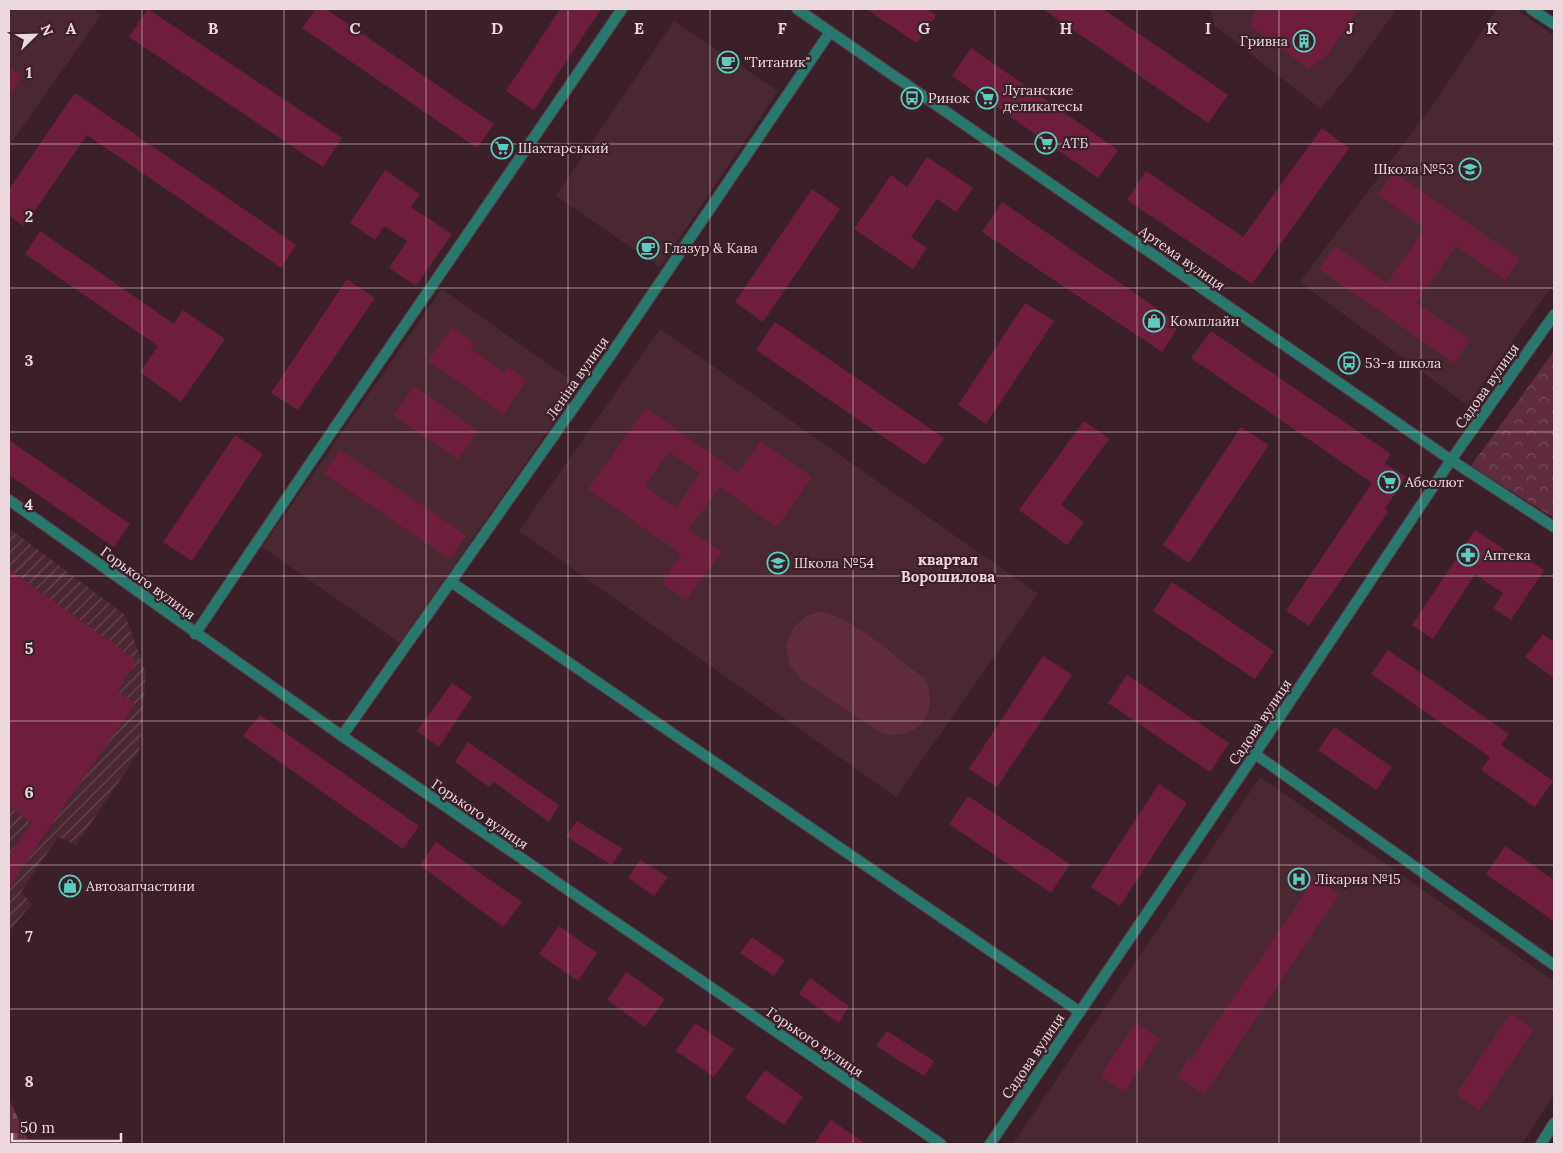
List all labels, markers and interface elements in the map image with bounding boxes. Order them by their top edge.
north arrow [10,10,60,60]
text: A [66,18,77,38]
text: B [208,18,219,38]
text: C [349,18,361,38]
text: D [491,18,503,38]
text: E [634,18,644,38]
text: F [777,18,787,38]
text: G [918,18,930,38]
text: H [1060,18,1073,38]
text: I [1205,18,1211,38]
text: J [1346,18,1354,38]
text: K [1486,18,1498,38]
text: N [37,21,57,39]
building icon: Гривна [1292,29,1316,53]
place label: Гривна [1240,32,1288,50]
cafe icon: "Титаник" [716,50,740,74]
place label: "Титаник" [744,53,810,71]
text: 1 [26,62,32,82]
place label: Луганские деликатесы [1003,81,1083,115]
bus stop icon: Ринок [900,86,924,110]
supermarket icon: Луганские деликатесы [975,86,999,110]
place label: Ринок [928,89,970,107]
supermarket icon: АТБ [1034,131,1058,155]
place label: АТБ [1061,134,1088,152]
supermarket icon: Шахтарський [490,136,514,160]
place label: Шахтарський [518,139,609,157]
school or university icon: Школа №53 [1458,157,1482,181]
place label: Школа №53 [1374,160,1454,178]
text: 2 [25,206,33,226]
street label: Артема вулиця [1135,221,1228,294]
cafe icon: Глазур & Кава [636,236,660,260]
place label: Глазур & Кава [664,239,758,257]
shop icon: Комплайн [1142,309,1166,333]
place label: Комплайн [1170,312,1240,330]
street label: Леніна вулиця [542,333,612,423]
street label: Садова вулиця [1451,340,1523,432]
text: 3 [25,350,34,370]
bus stop icon: 53-я школа [1337,351,1361,375]
place label: 53-я школа [1365,354,1441,372]
supermarket icon: Абсолют [1377,470,1401,494]
place label: Абсолют [1404,473,1464,491]
text: 4 [25,494,34,514]
street label: Горького вулиця [97,543,199,623]
pharmacy icon: Аптека [1456,543,1480,567]
place label: Аптека [1483,546,1531,564]
district label: квартал Ворошилова [901,550,995,586]
school or university icon: Школа №54 [766,551,790,575]
place label: Школа №54 [794,554,875,572]
text: 5 [25,638,34,658]
street label: Садова вулиця [1225,676,1295,768]
street label: Горького вулиця [428,775,532,853]
text: 6 [24,782,34,802]
hospital icon: Лікарня №15 [1287,867,1311,891]
place label: Лікарня №15 [1315,870,1401,888]
shop icon: Автозапчастини [58,874,82,898]
place label: Автозапчастини [85,877,195,895]
text: 7 [25,926,33,946]
street label: Горького вулиця [763,1003,867,1081]
street label: Садова вулиця [998,1010,1068,1102]
text: 8 [24,1071,34,1091]
scale bar [12,1110,121,1142]
text: 50 m [20,1118,55,1137]

